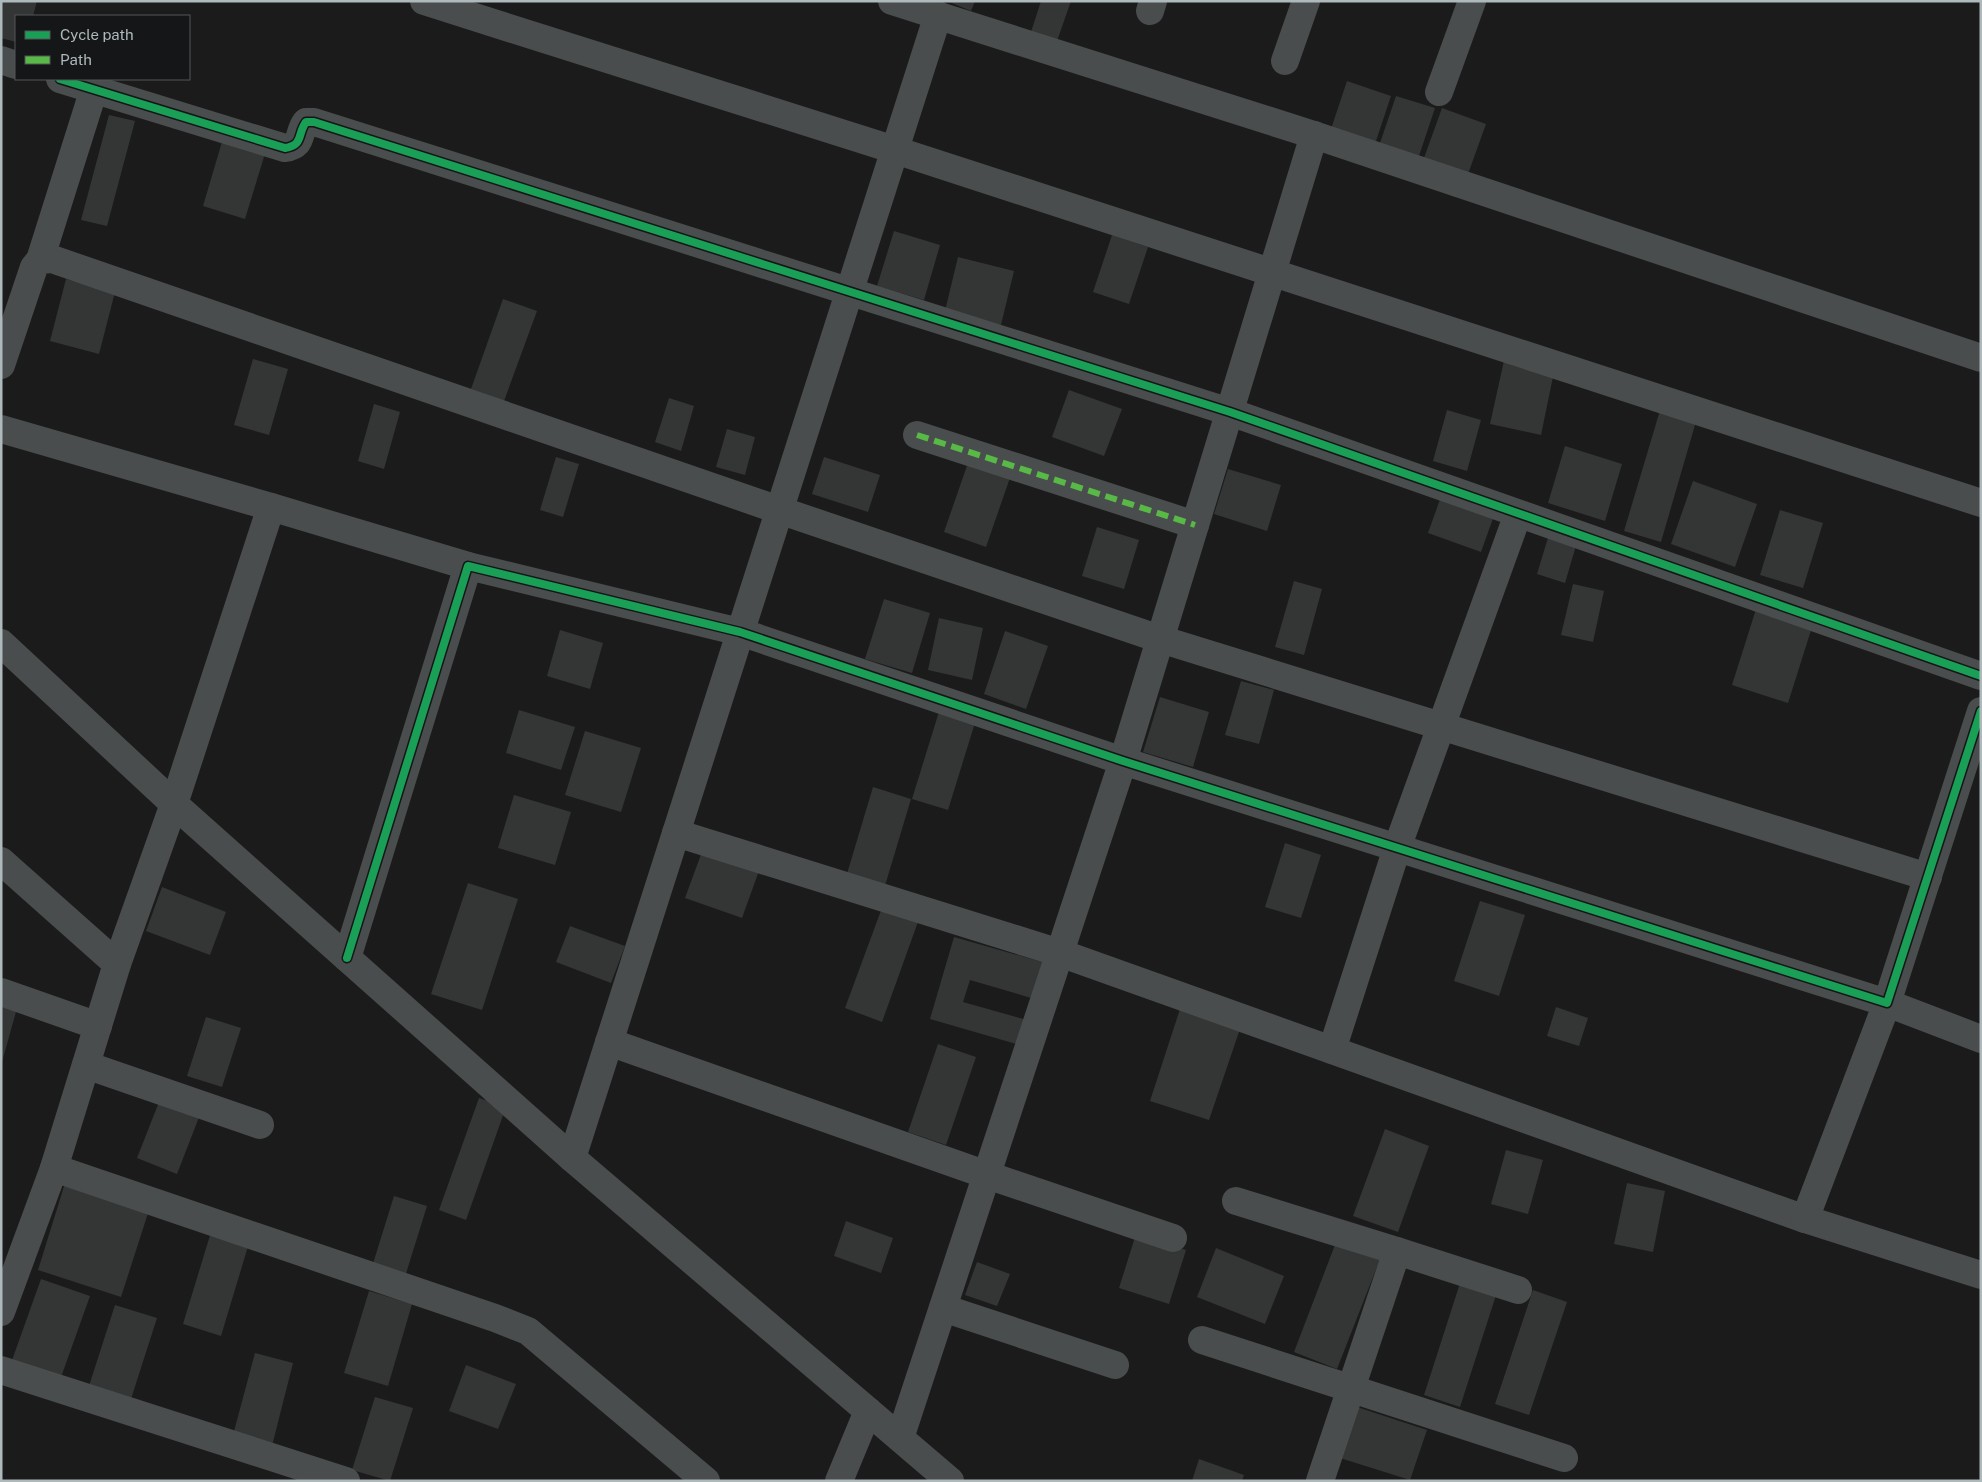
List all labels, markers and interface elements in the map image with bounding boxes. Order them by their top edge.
legend [15,15,190,80]
text: Cycle path [60,26,134,43]
text: Path [60,51,92,68]

